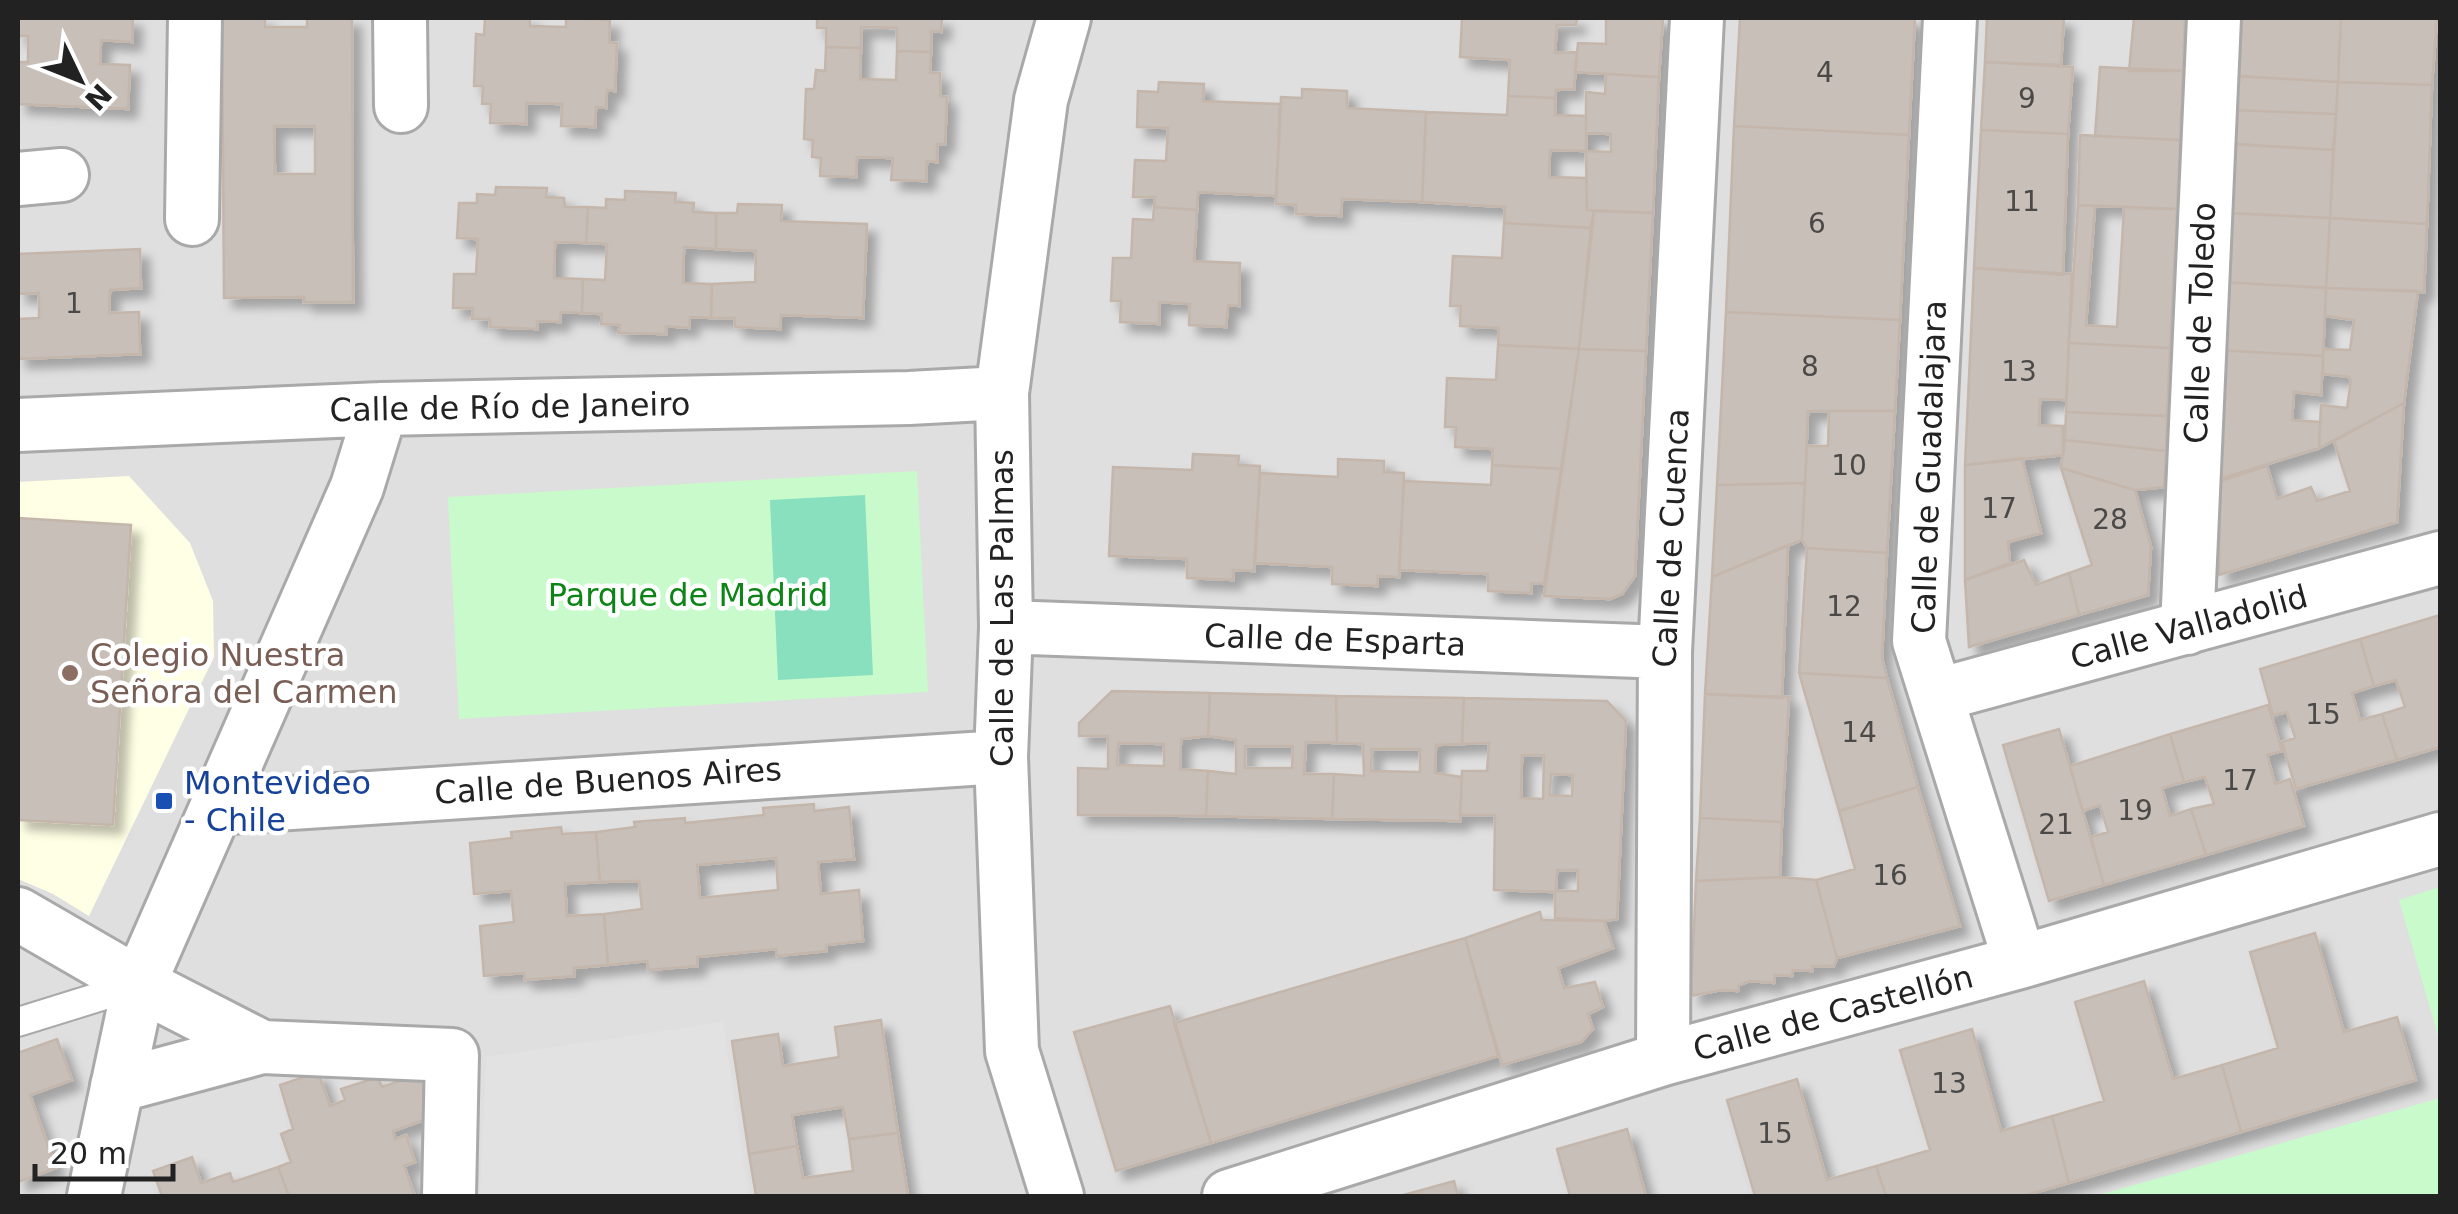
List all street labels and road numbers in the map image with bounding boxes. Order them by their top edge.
street label: Calle de Toledo [2177,201,2223,445]
street label: Calle de Guadalajara [1904,299,1954,635]
street label: Calle de Río de Janeiro [329,385,691,429]
street label: Calle de Cuenca [1645,407,1697,669]
street label: Calle de Las Palmas [983,449,1021,767]
street label: Calle Valladolid [2066,577,2312,677]
street label: Calle de Esparta [1203,616,1467,664]
street label: Calle de Buenos Aires [433,750,783,812]
street label: Calle de Castellón [1689,957,1977,1069]

